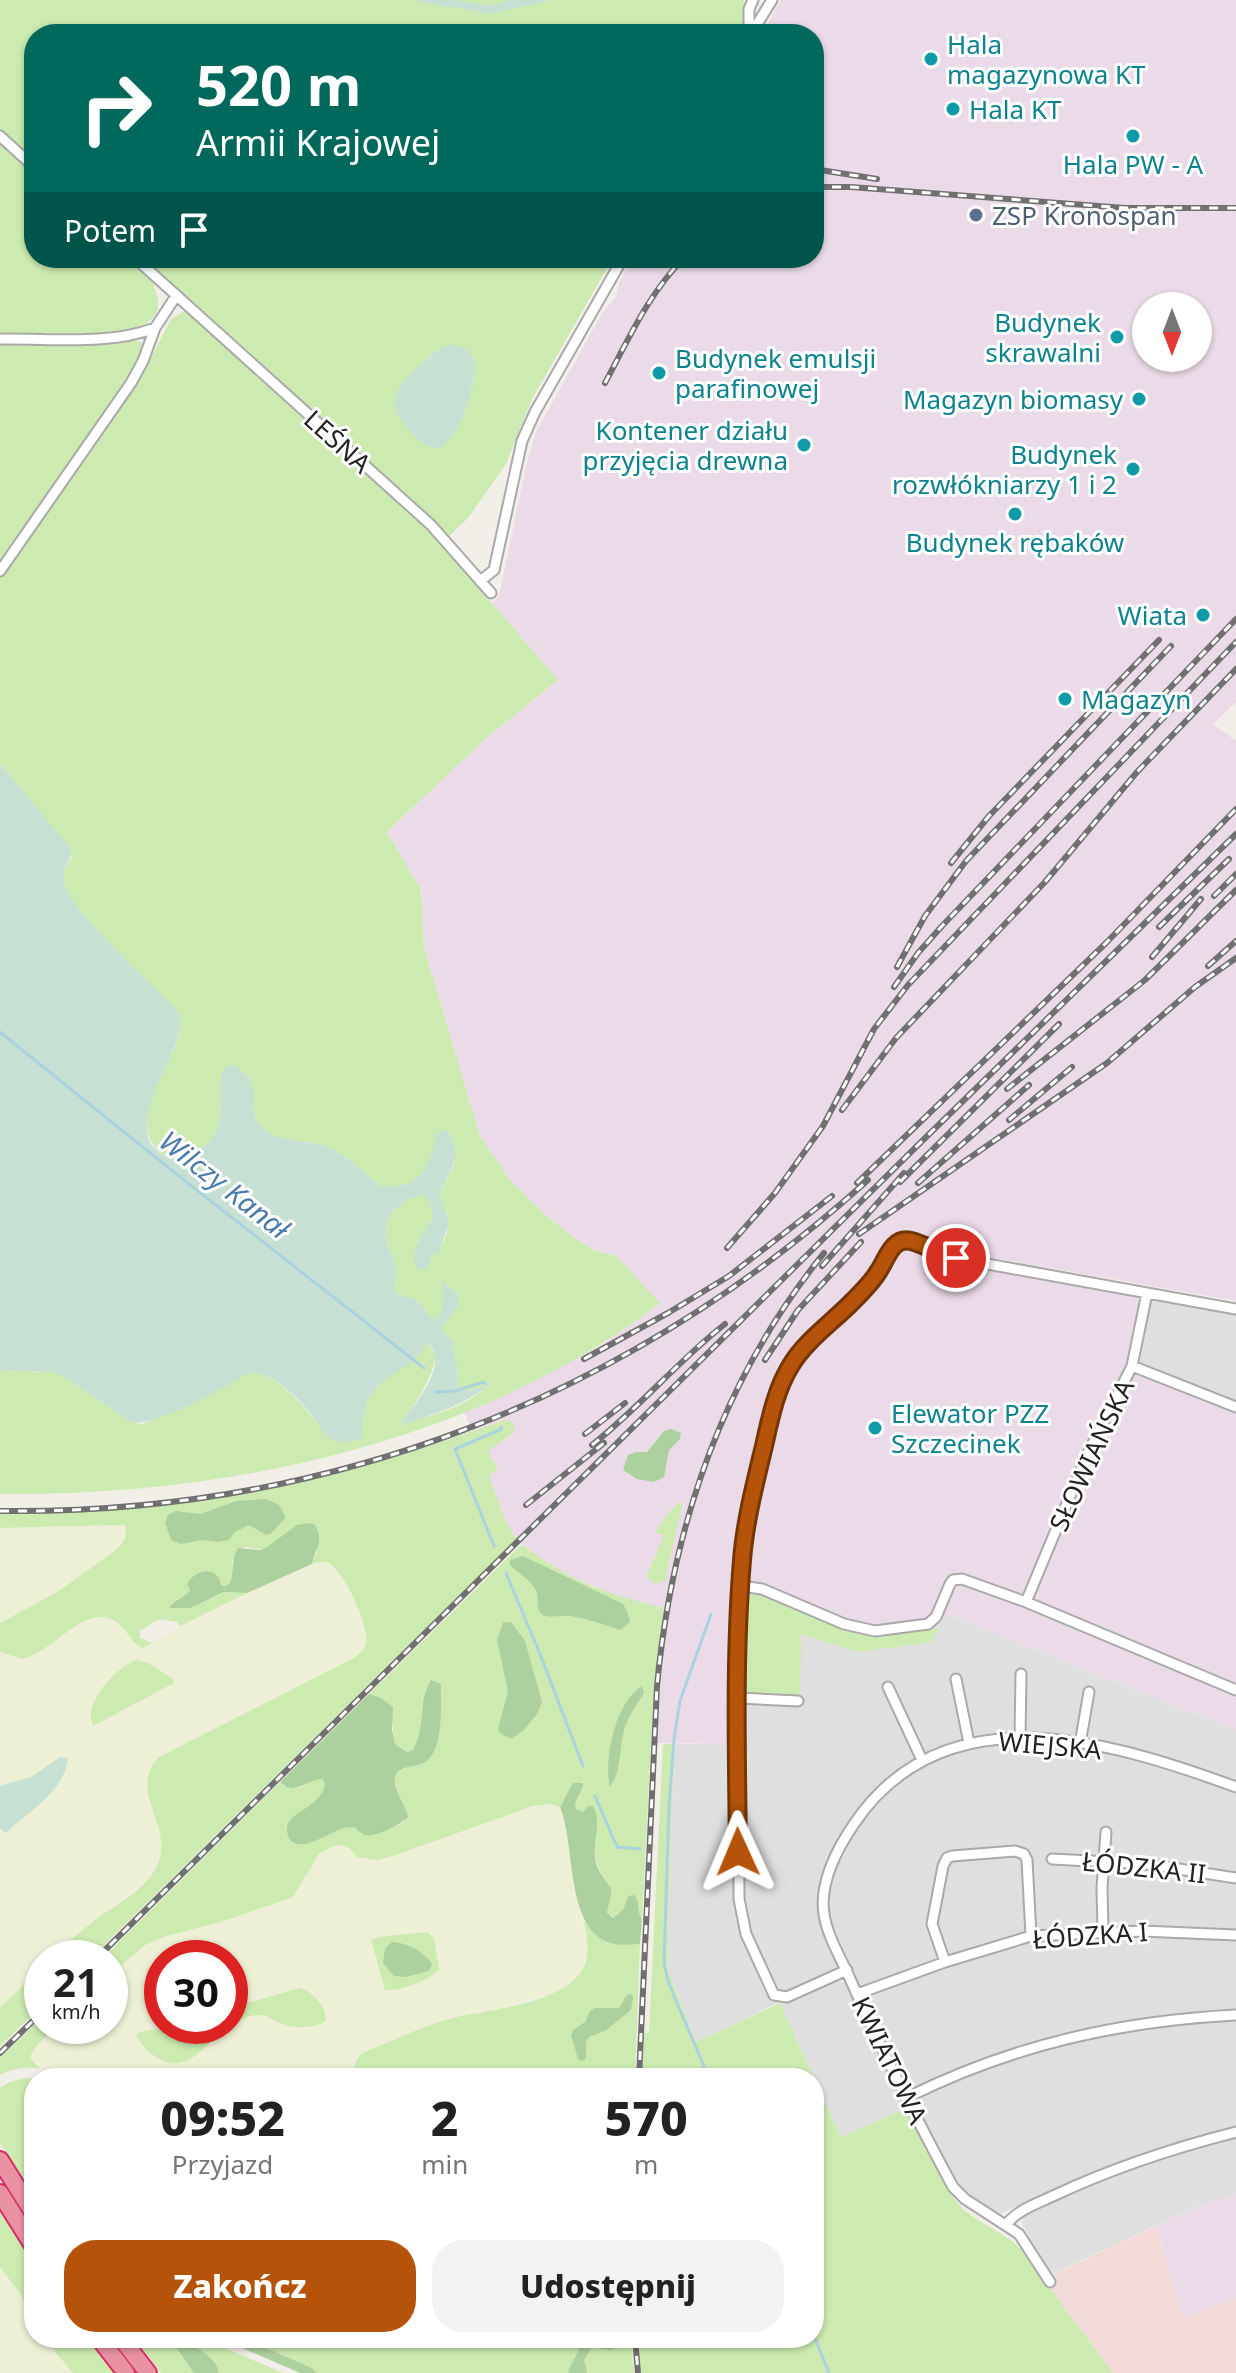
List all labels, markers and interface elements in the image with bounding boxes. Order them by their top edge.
place label: Hala magazynowa KT [947,26,1146,92]
text: 520 m [196,46,361,122]
marker: Hala magazynowa KT [922,50,940,68]
icon: right [64,56,168,160]
place label: Hala KT [969,91,1062,127]
marker: Hala KT [944,100,962,118]
text: Armii Krajowej [196,118,440,167]
marker: Hala PW - A [1124,127,1142,145]
place label: Hala PW - A [1063,146,1204,182]
place label: ZSP Kronospan [992,197,1177,233]
marker: ZSP Kronospan [967,206,985,224]
icon: arrive [172,208,216,252]
text: Potem [64,210,156,251]
north arrow [1132,292,1212,372]
map controls [1132,292,1212,372]
place label: Budynek skrawalni [985,304,1101,370]
marker: Budynek skrawalni [1108,328,1126,346]
place label: Budynek emulsji parafinowej [675,340,876,406]
marker: Budynek emulsji parafinowej [650,364,668,382]
place label: Magazyn biomasy [903,381,1124,417]
marker: Magazyn biomasy [1130,390,1148,408]
street label: LEŚNA [297,401,380,481]
place label: Kontener działu przyjęcia drewna [582,412,788,478]
marker: Kontener działu przyjęcia drewna [795,436,813,454]
place label: Budynek rozwłókniarzy 1 i 2 [892,436,1117,502]
marker: Budynek rozwłókniarzy 1 i 2 [1124,460,1142,478]
marker: Budynek rębaków [1006,505,1024,523]
place label: Budynek rębaków [906,524,1125,560]
place label: Wiata [1118,597,1187,633]
marker: Wiata [1194,606,1212,624]
place label: Magazyn [1081,681,1191,717]
marker: Magazyn [1056,690,1074,708]
water label: Wilczy Kanał [152,1121,299,1248]
pin [922,1224,990,1292]
icon: arrive [934,1236,978,1280]
street label: SŁOWIAŃSKA [1040,1373,1142,1537]
place label: Elewator PZZ Szczecinek [891,1395,1049,1461]
marker: Elewator PZZ Szczecinek [866,1419,884,1437]
street label: WIEJSKA [997,1723,1103,1767]
position arrow [696,1810,780,1894]
street label: ŁÓDZKA II [1080,1843,1208,1891]
street label: ŁÓDZKA I [1031,1913,1149,1957]
speed limit sign: 30 [144,1940,248,2044]
text: 21 [53,1954,99,2009]
street label: KWIATOWA [844,1990,937,2130]
text: km/h [51,1998,101,2025]
text: 09:52 [160,2085,285,2150]
text: 2 [431,2085,459,2150]
text: 570 [605,2085,688,2150]
text: Przyjazd [172,2146,273,2182]
text: min [421,2146,468,2182]
text: m [634,2146,658,2182]
button: Zakończ [64,2240,416,2332]
button: Udostępnij [432,2240,784,2332]

